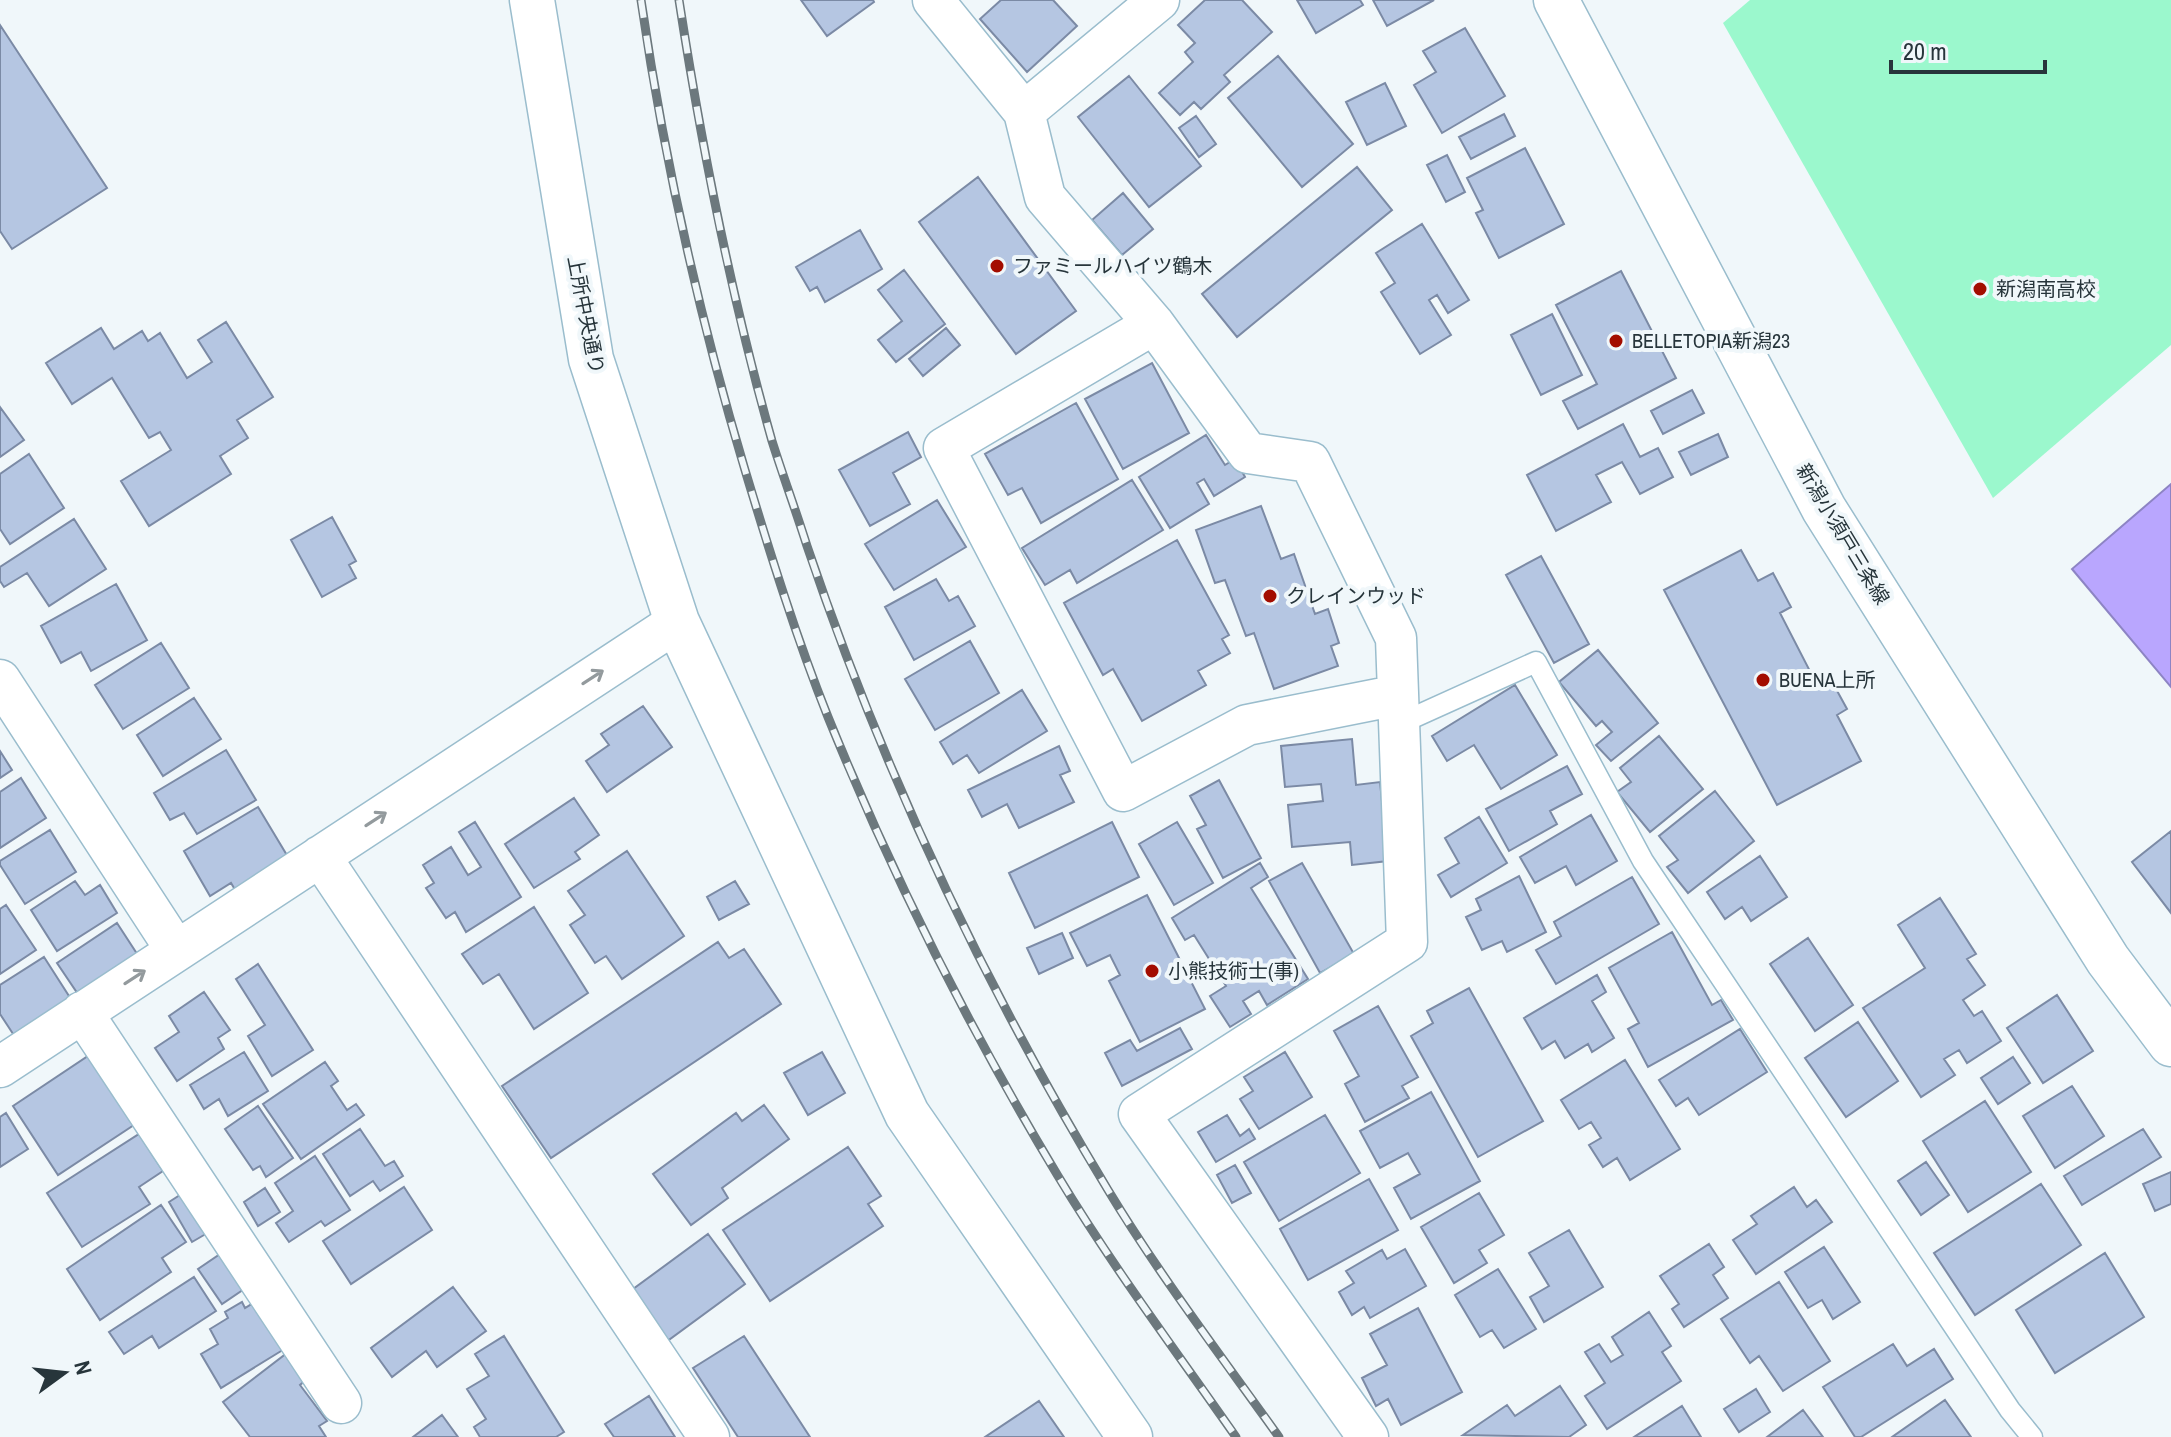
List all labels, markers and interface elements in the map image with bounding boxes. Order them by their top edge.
scale bar [1891,24,2045,74]
text: 20 m [1903,35,1947,67]
place label: ファミールハイツ鶴木 [1013,252,1213,279]
street label: 上所中央通り [562,253,611,376]
marker: ファミールハイツ鶴木 [988,257,1006,275]
place label: 新潟南高校 [1996,275,2096,302]
marker: 新潟南高校 [1971,280,1989,298]
place label: BELLETOPIA新潟23 [1632,327,1790,354]
marker: BELLETOPIA新潟23 [1607,332,1625,350]
street label: 新潟小須戸三条線 [1791,458,1896,609]
place label: クレインウッド [1286,582,1426,609]
marker: クレインウッド [1261,587,1279,605]
place label: BUENA上所 [1779,666,1876,693]
one-way arrow [582,668,604,685]
marker: BUENA上所 [1754,671,1772,689]
one-way arrow [364,811,387,827]
place label: 小熊技術士(事) [1168,957,1299,984]
marker: 小熊技術士(事) [1143,962,1161,980]
one-way arrow [123,969,146,985]
north arrow [24,1333,104,1413]
text: N [67,1358,99,1378]

